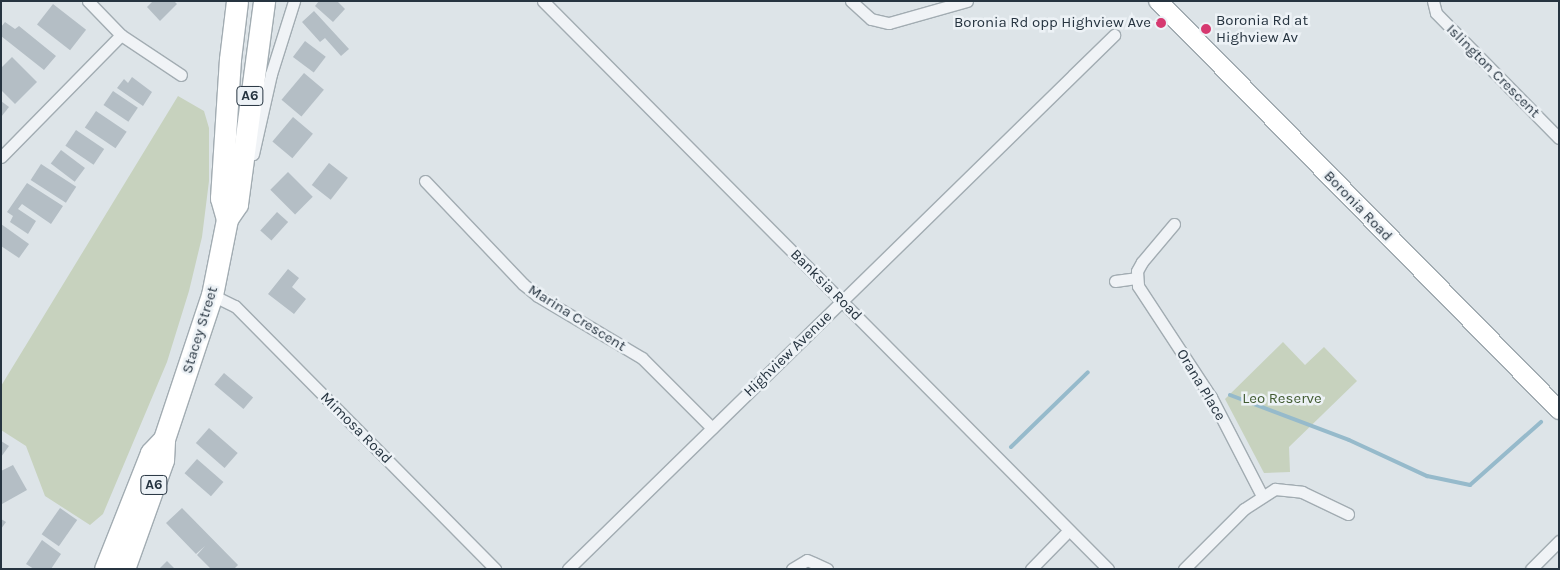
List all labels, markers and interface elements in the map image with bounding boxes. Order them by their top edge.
place label: Boronia Rd at Highview Av [1216,11,1308,46]
place label: Boronia Rd opp Highview Ave [954,14,1151,32]
marker: Boronia Rd opp Highview Ave [1155,17,1167,29]
street label: Islington Crescent [1442,20,1544,122]
marker: Boronia Rd at Highview Av [1200,23,1212,35]
road number: A6 [236,84,264,108]
street label: Boronia Road [1320,167,1396,245]
street label: Banksia Road [786,245,866,325]
street label: Marina Crescent [525,281,629,355]
street label: Stacey Street [178,284,222,376]
street label: Highview Avenue [740,307,836,401]
street label: Orana Place [1173,346,1229,424]
street label: Mimosa Road [317,389,395,467]
park label: Leo Reserve [1242,390,1322,408]
road number: A6 [140,474,168,496]

